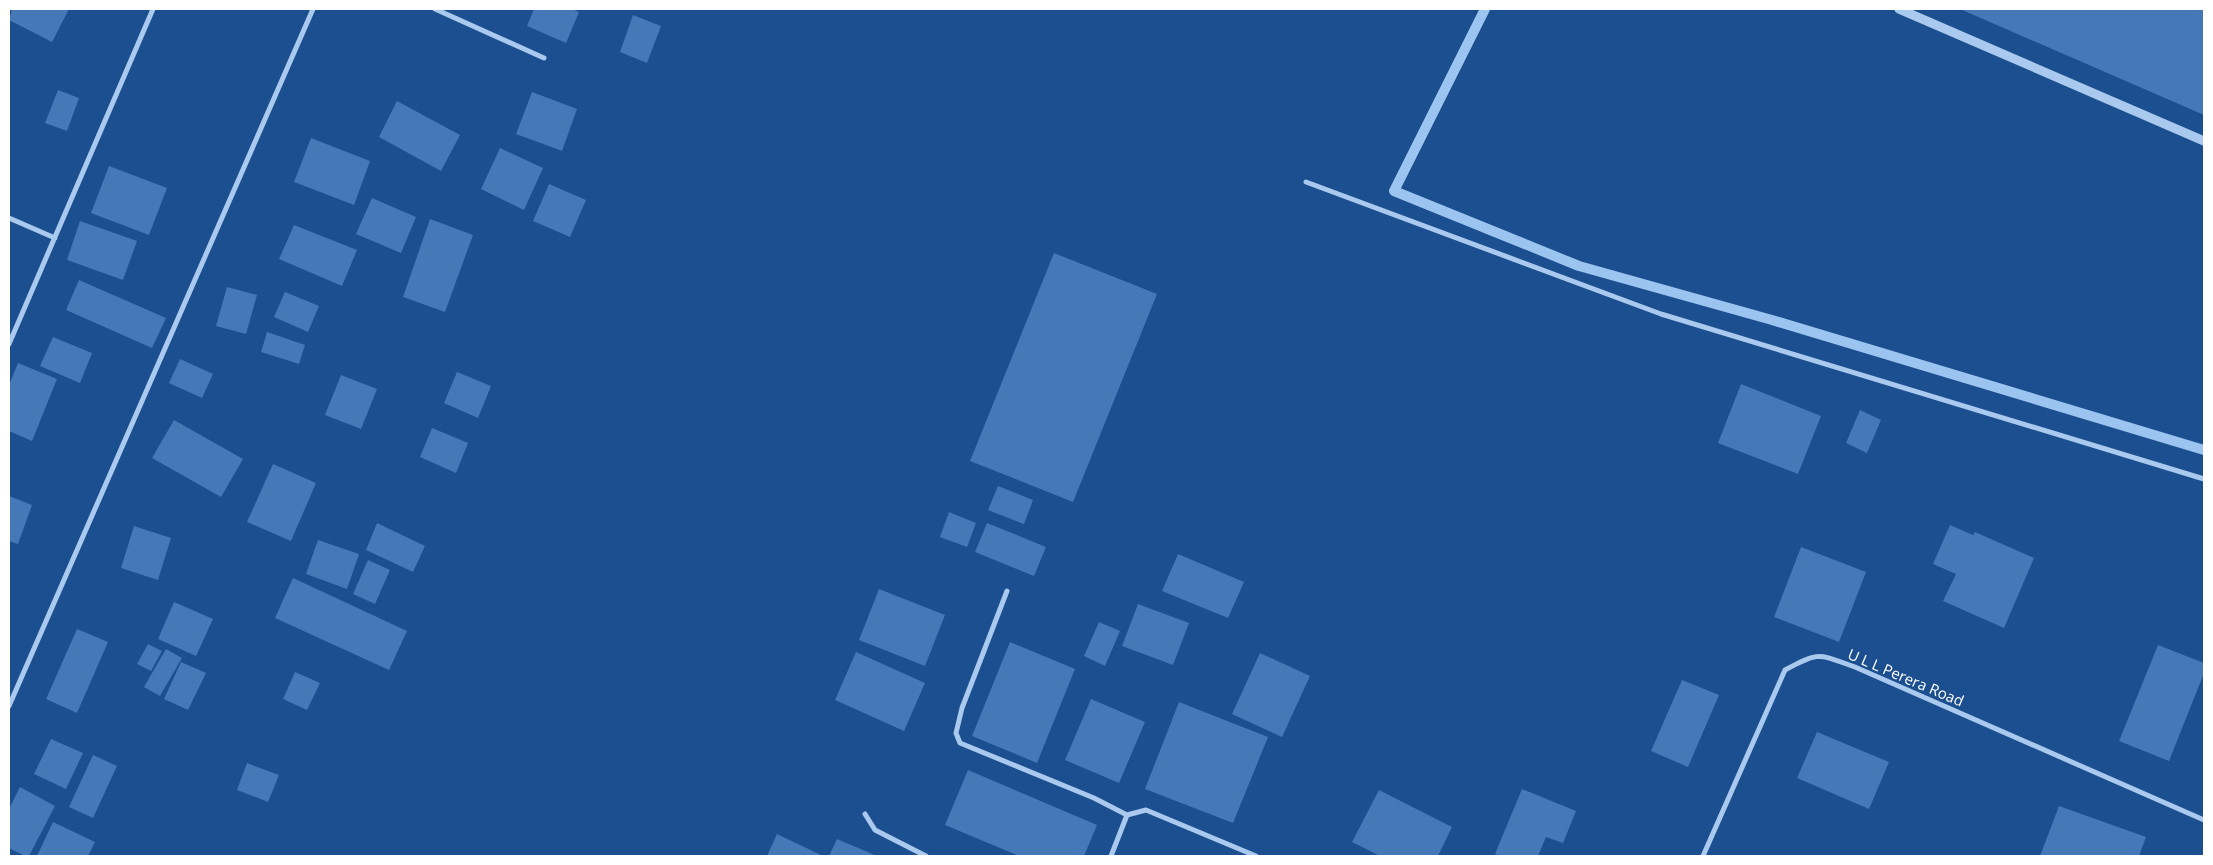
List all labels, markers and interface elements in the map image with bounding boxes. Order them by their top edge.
street label: U L L Perera Road [1845,643,1967,711]

